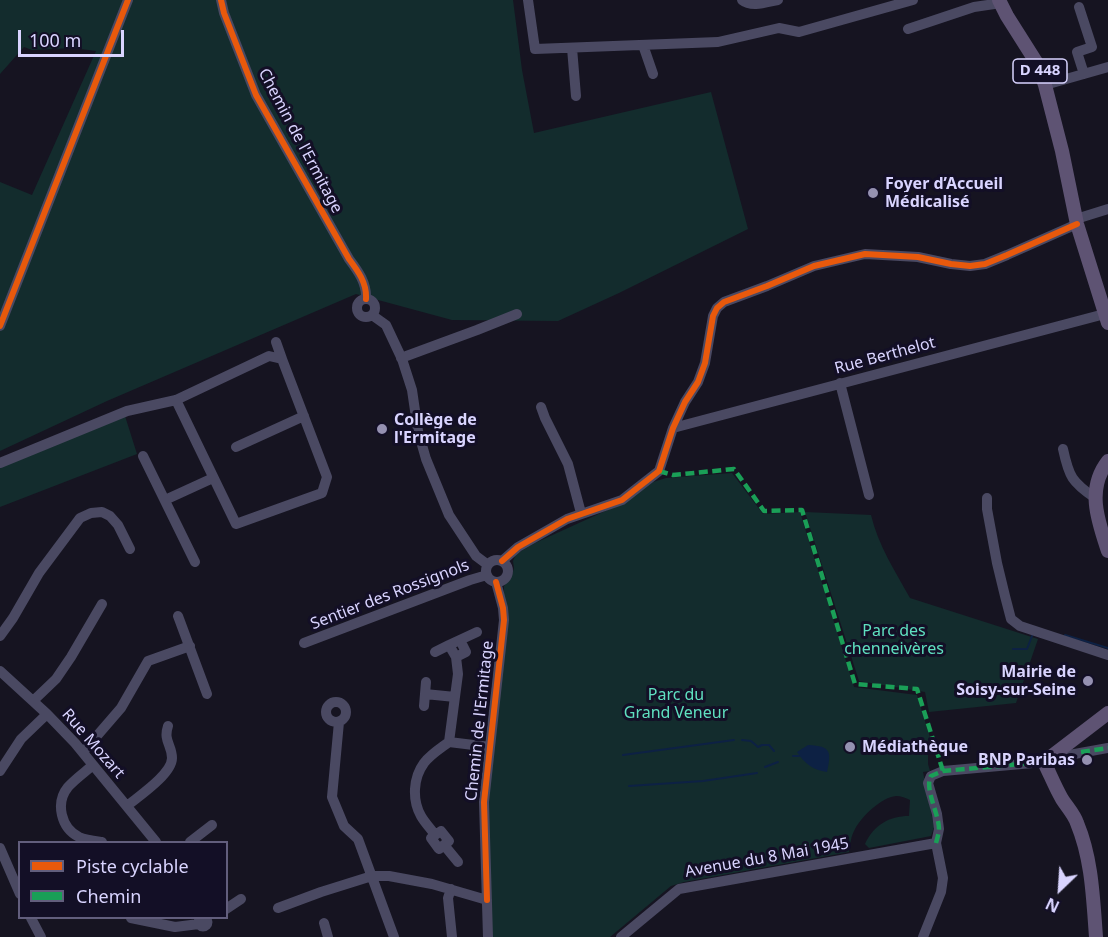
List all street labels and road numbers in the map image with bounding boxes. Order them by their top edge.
road number: D 448 [1013,59,1067,83]
street label: Chemin de l'Ermitage [254,65,346,217]
street label: Rue Berthelot [833,333,937,379]
street label: Sentier des Rossignols [308,556,472,634]
street label: Chemin de l'Ermitage [462,640,498,802]
street label: Rue Mozart [58,705,128,783]
street label: Avenue du 8 Mai 1945 [684,834,850,882]

